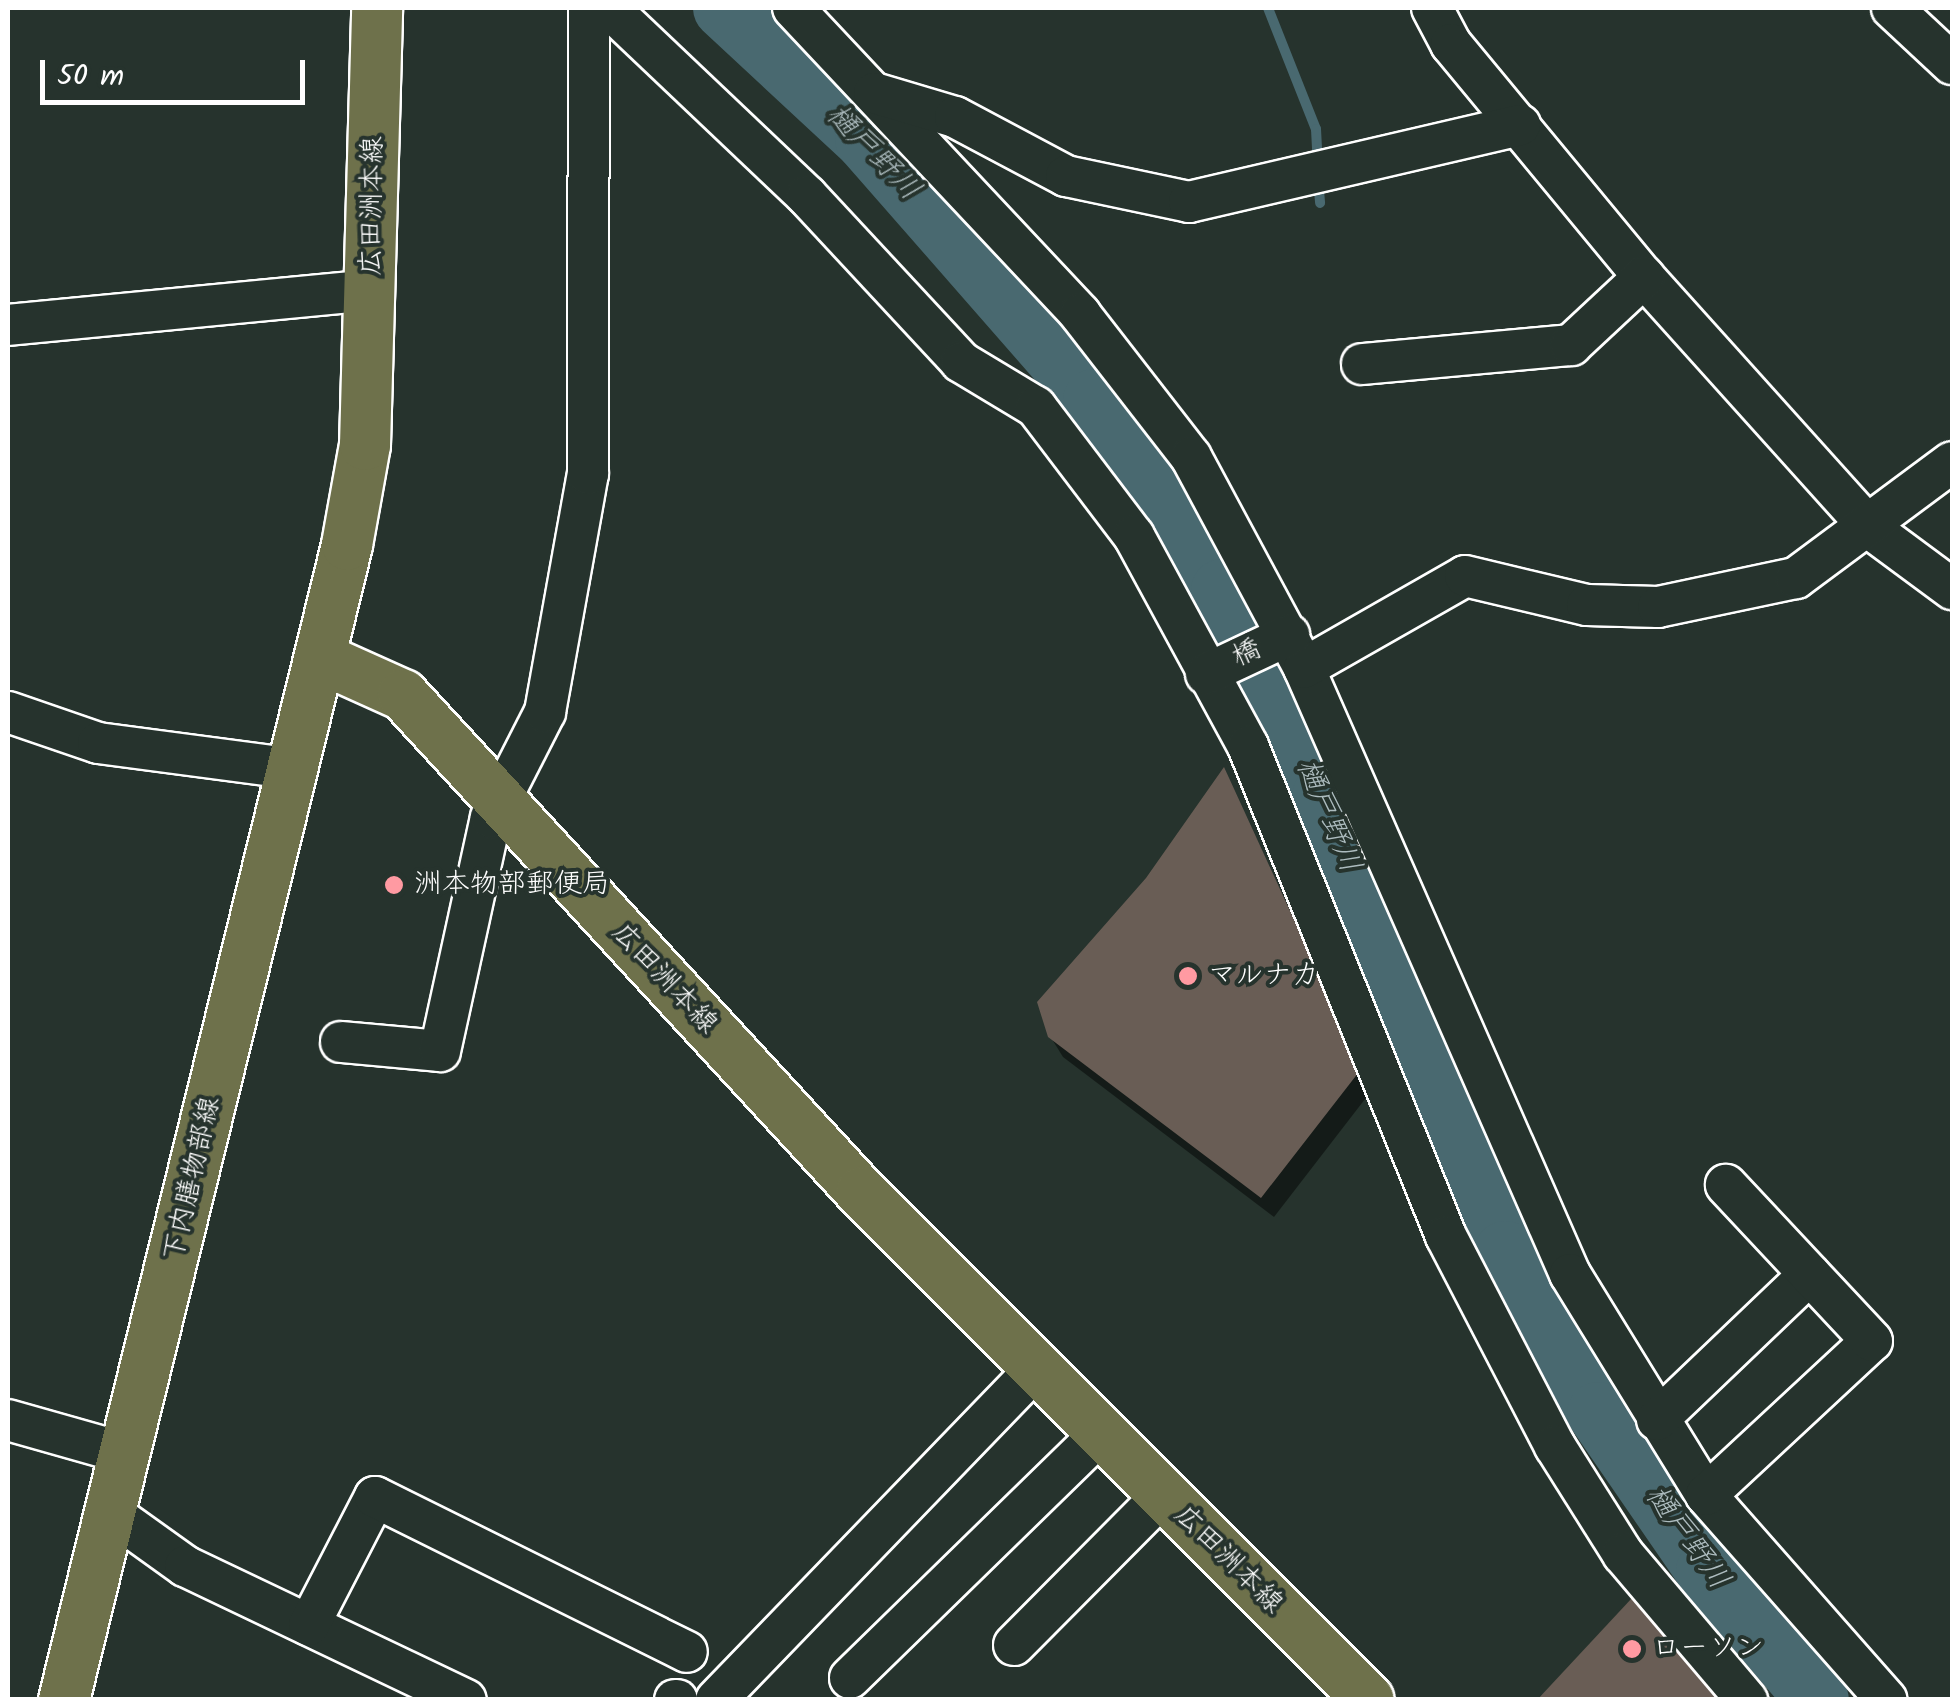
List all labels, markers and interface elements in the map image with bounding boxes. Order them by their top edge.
scale bar [45,40,310,102]
text: 50 m [57,53,124,101]
water label: 樋戸野川 [818,97,928,209]
street label: 広田洲本線 [355,136,391,276]
street label: 橋 [1227,633,1267,675]
water label: 樋戸野川 [1288,754,1368,878]
place label: 洲本物部郵便局 [414,868,610,902]
marker: 洲本物部郵便局 [383,874,405,896]
street label: 広田洲本線 [604,916,724,1042]
place label: マルナカ [1208,959,1320,993]
marker: マルナカ [1177,965,1199,987]
street label: 下内膳物部線 [158,1093,228,1265]
water label: 樋戸野川 [1637,1479,1737,1597]
street label: 広田洲本線 [1167,1499,1289,1621]
place label: ローソン [1652,1632,1764,1666]
marker: ローソン [1621,1638,1643,1660]

